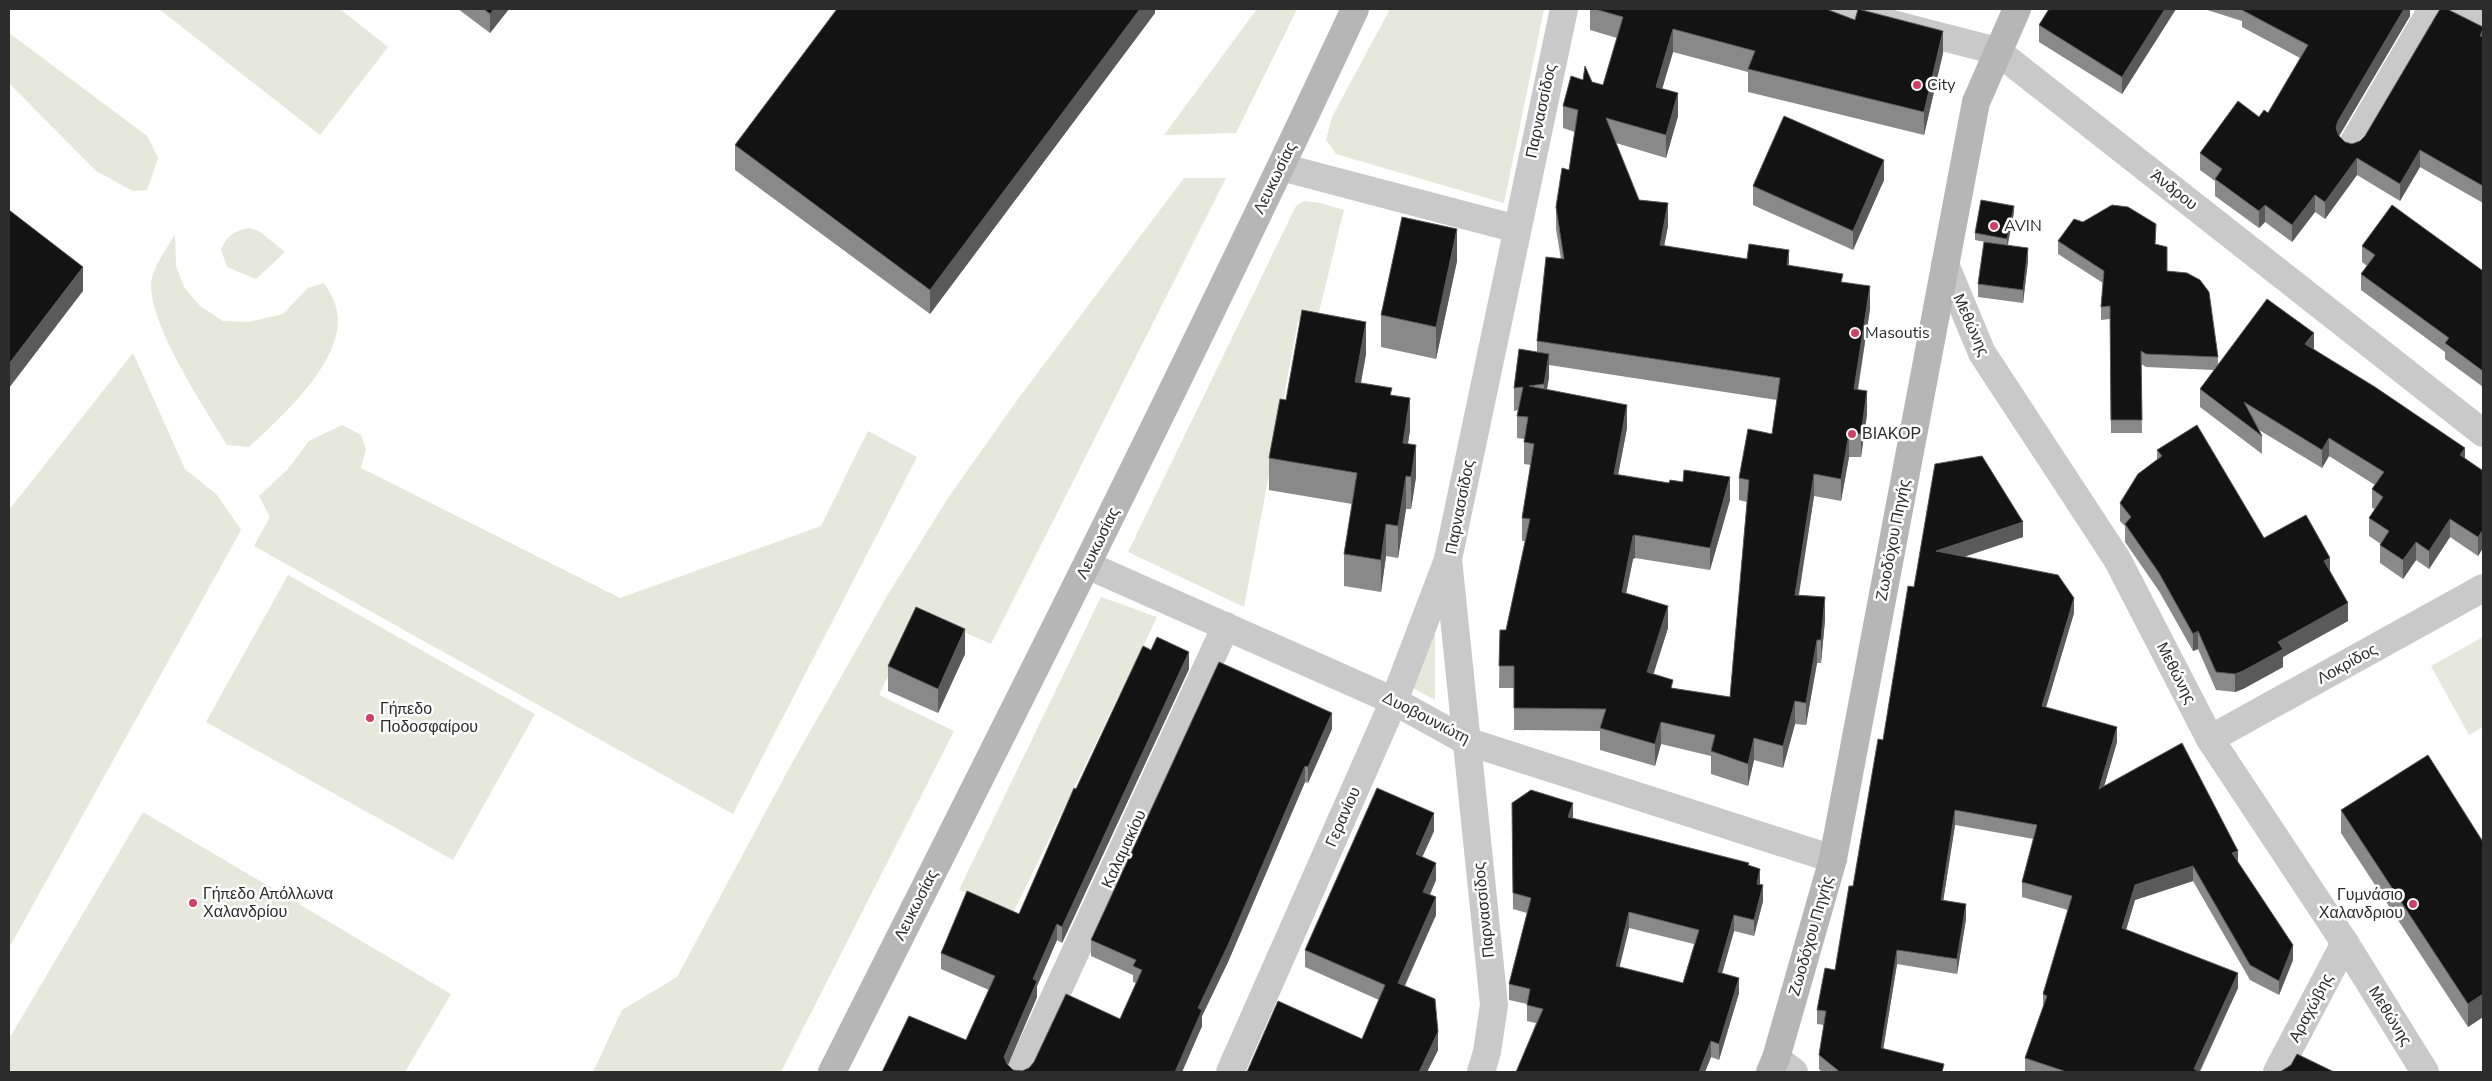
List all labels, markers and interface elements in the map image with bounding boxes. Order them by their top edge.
street label: Παρνασσίδος [1520,61,1562,160]
place label: City [1927,74,1956,96]
marker: City [1911,79,1923,91]
street label: Λευκωσίας [1248,138,1302,218]
street label: Άνδρου [2146,165,2202,215]
place label: AVIN [2004,215,2042,237]
marker: AVIN [1988,220,2000,232]
street label: Μεθώνης [1947,290,1995,360]
place label: Masoutis [1865,322,1930,344]
marker: Masoutis [1849,327,1861,339]
place label: ΒΙΑΚΟΡ [1862,423,1921,445]
marker: ΒΙΑΚΟΡ [1846,428,1858,440]
street label: Παρνασσίδος [1440,458,1480,556]
street label: Ζωοδόχου Πηγής [1870,477,1916,603]
street label: Λευκωσίας [1071,503,1125,583]
street label: Μεθώνης [2151,638,2201,708]
street label: Λοκρίδος [2313,638,2381,690]
street label: Δυοβουνιώτη [1379,687,1473,749]
place label: Γήπεδο Ποδοσφαίρου [380,698,478,738]
marker: Γήπεδο Ποδοσφαίρου [364,712,376,724]
street label: Γερανίου [1320,784,1366,850]
street label: Καλαμακίου [1096,806,1152,892]
street label: Παρνασσίδος [1468,861,1500,959]
street label: Λευκωσίας [889,865,943,944]
street label: Ζωοδόχου Πηγής [1783,873,1839,998]
place label: Γήπεδο Απόλλωνα Χαλανδρίου [203,883,333,923]
place label: Γυμνάσιο Χαλανδριου [2319,884,2403,924]
marker: Γήπεδο Απόλλωνα Χαλανδρίου [187,897,199,909]
marker: Γυμνάσιο Χαλανδριου [2407,898,2419,910]
street label: Αραχώβης [2284,969,2339,1046]
street label: Μεθώνης [2363,982,2417,1050]

